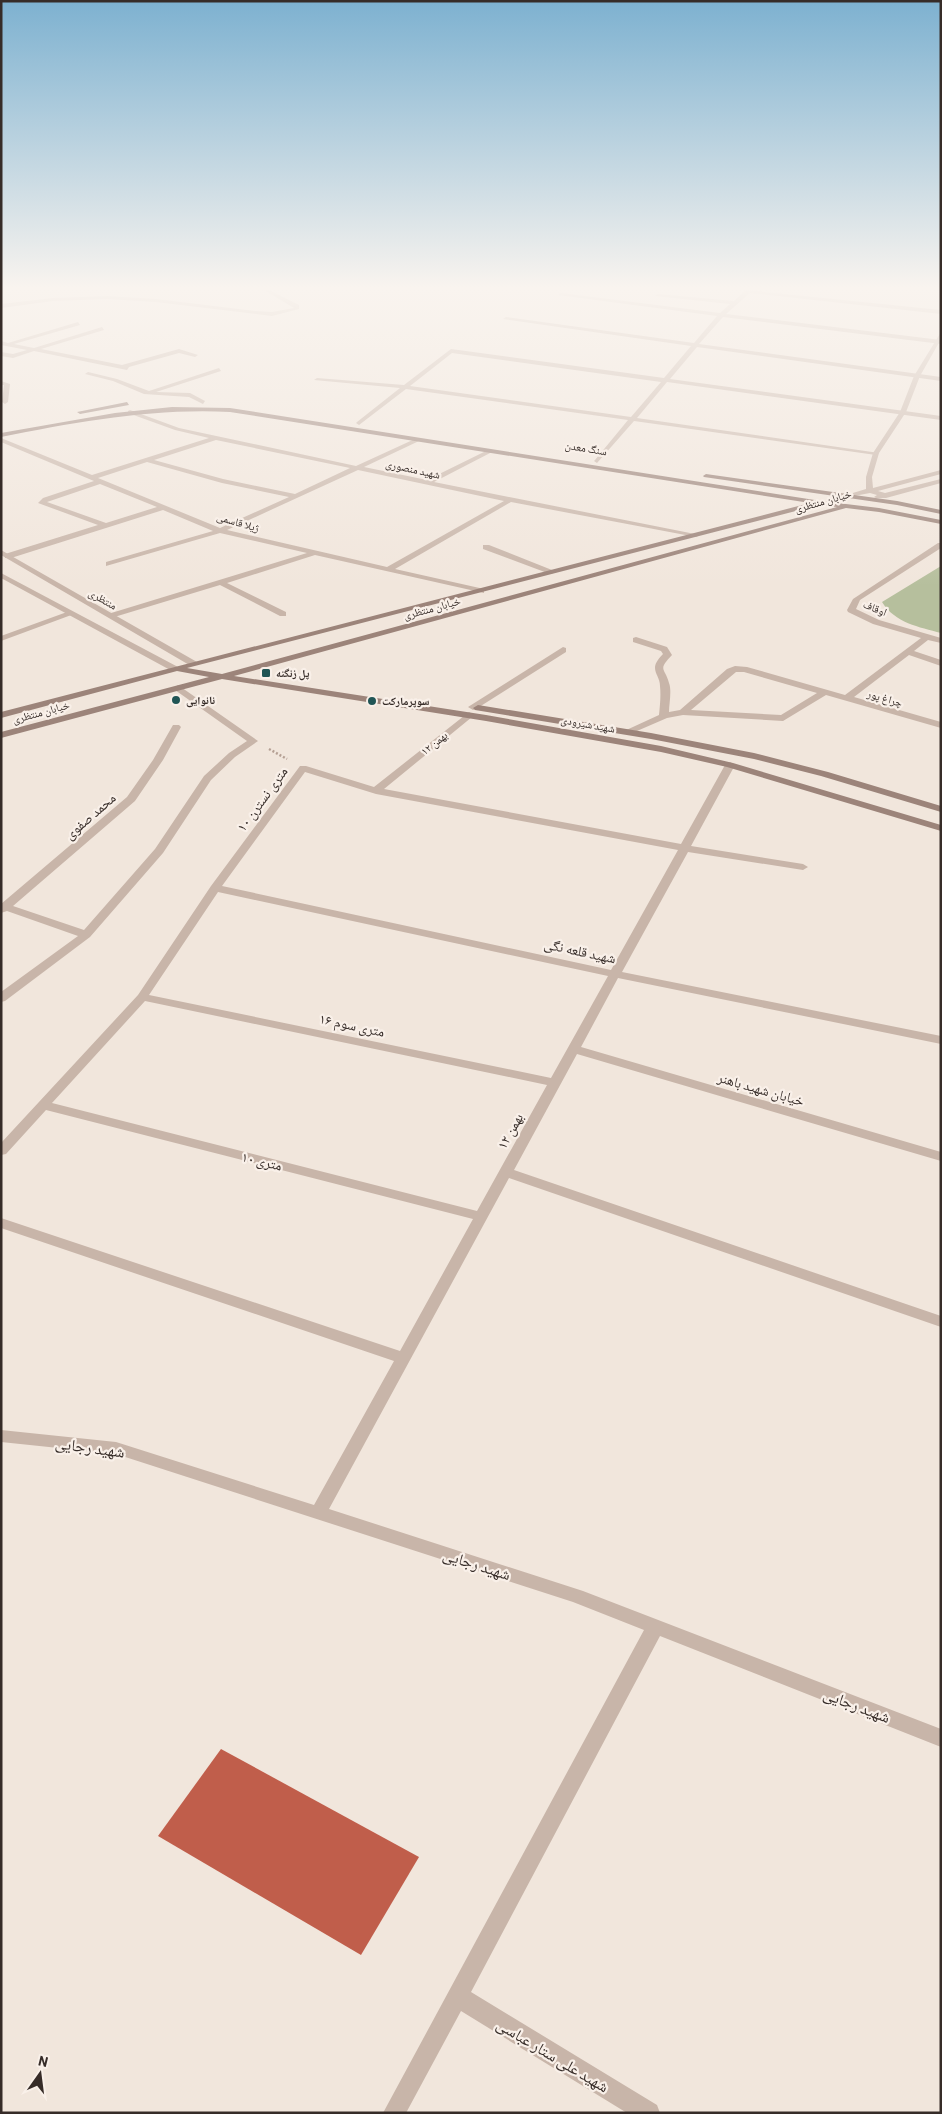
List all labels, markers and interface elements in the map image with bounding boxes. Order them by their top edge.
street label: سنگ معدن [564,438,608,458]
street label: شهید منصوری [384,456,442,482]
street label: خیابان منتظری [793,486,853,516]
street label: ژیلا قاسمی [215,509,261,535]
street label: منتظری [86,585,120,613]
street label: خیابان منتظری [402,594,462,622]
street label: اوقاف [861,597,889,618]
place label: پل زنگنه [276,666,310,681]
marker: پل زنگنه [260,667,272,679]
street label: چراغ پور [865,686,904,710]
place label: نانوایی [186,693,215,708]
marker: نانوایی [170,694,182,706]
place label: سوپرمارکت [382,694,430,708]
marker: سوپرمارکت [366,695,378,707]
street label: خیابان منتظری [11,698,71,726]
street label: شهید شیرودی [560,712,616,736]
street label: ۱۲ بهمن [418,728,450,758]
street label: ۱۰ متری نسترن [232,763,292,835]
street label: محمد صفوی [60,789,120,843]
street label: شهید قلعه نگی [542,935,618,967]
street label: ۱۶ متری سوم [317,1009,386,1042]
street label: خیابان شهید باهنر [715,1068,806,1110]
street label: ۱۲ بهمن [493,1110,527,1152]
street label: ۱۰ متری [240,1147,284,1175]
street label: شهید رجایی [54,1432,126,1463]
street label: شهید رجایی [440,1544,513,1585]
street label: شهید رجایی [820,1683,893,1728]
street label: شهید علی ستار عباسی [493,2014,613,2097]
north arrow [15,2049,65,2099]
text: N [37,2052,50,2070]

